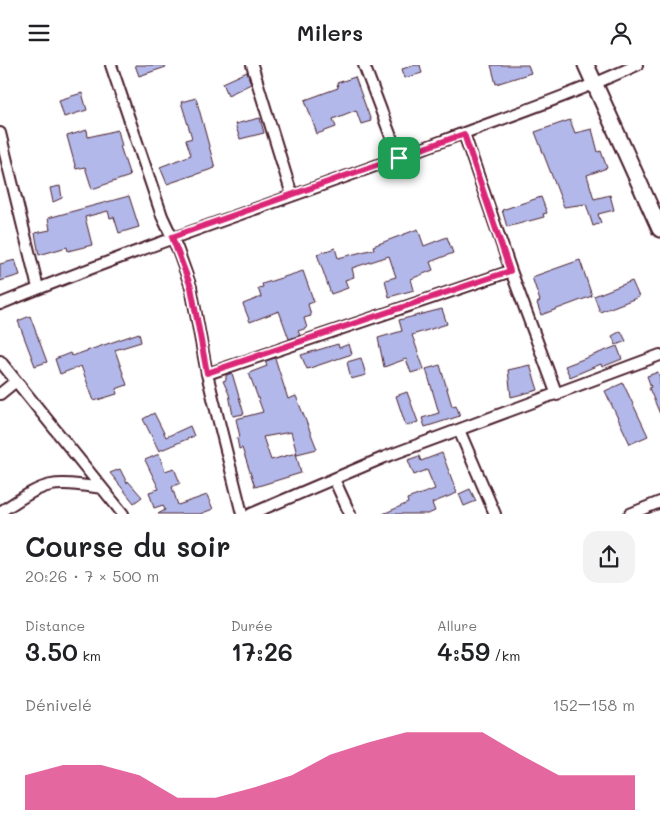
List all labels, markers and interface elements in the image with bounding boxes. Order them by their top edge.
text: Milers [297,18,363,47]
icon: menu [25,19,53,47]
icon: person [607,19,635,47]
pin [378,137,420,179]
icon: arrive [385,144,413,172]
text: Course du soir [25,528,231,564]
button: share [583,531,635,583]
text: 20:26 · 7 × 500 m [25,565,159,586]
text: Distance [25,616,85,635]
text: Durée [231,616,273,635]
text: Allure [437,616,477,635]
text: 3.50 [25,635,78,667]
text: 17:26 [231,635,293,667]
text: 4:59 [437,635,490,667]
text: km [78,646,101,665]
text: /km [490,646,520,665]
text: Dénivelé [25,694,92,715]
text: 152–158 m [552,694,635,715]

